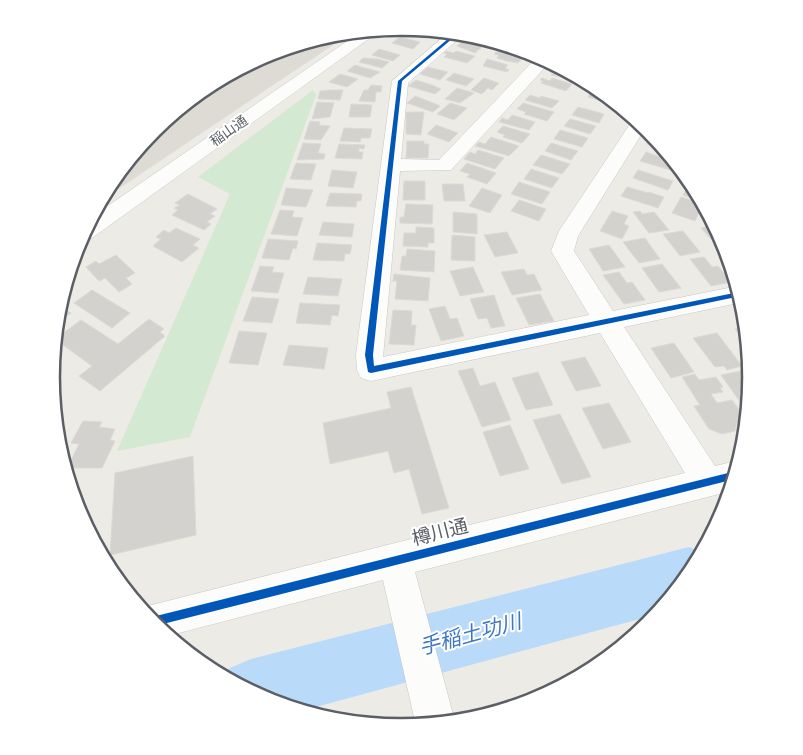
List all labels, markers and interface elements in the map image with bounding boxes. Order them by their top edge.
street label: 稲山通 [207,112,251,150]
street label: 樽川通 [410,514,470,550]
water label: 手稲土功川 [416,608,526,660]

